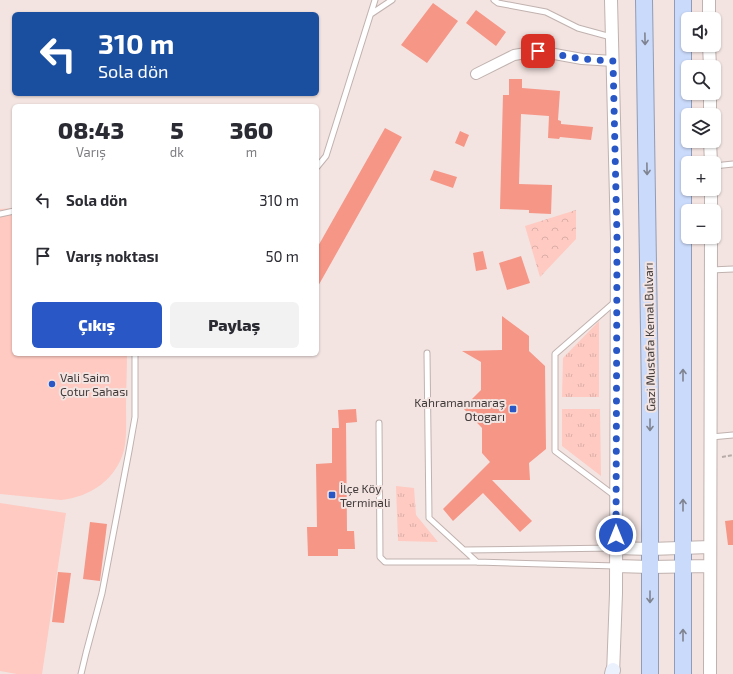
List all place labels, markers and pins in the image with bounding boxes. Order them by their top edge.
pin [521,34,555,68]
place label: Vali Saim Çotur Sahası [60,370,128,399]
marker: Vali Saim Çotur Sahası [47,379,57,389]
place label: Kahramanmaraş Otogarı [414,395,505,423]
marker: Kahramanmaraş Otogarı [508,404,518,414]
place label: İlçe Köy Terminali [340,481,391,509]
marker: İlçe Köy Terminali [327,490,337,500]

